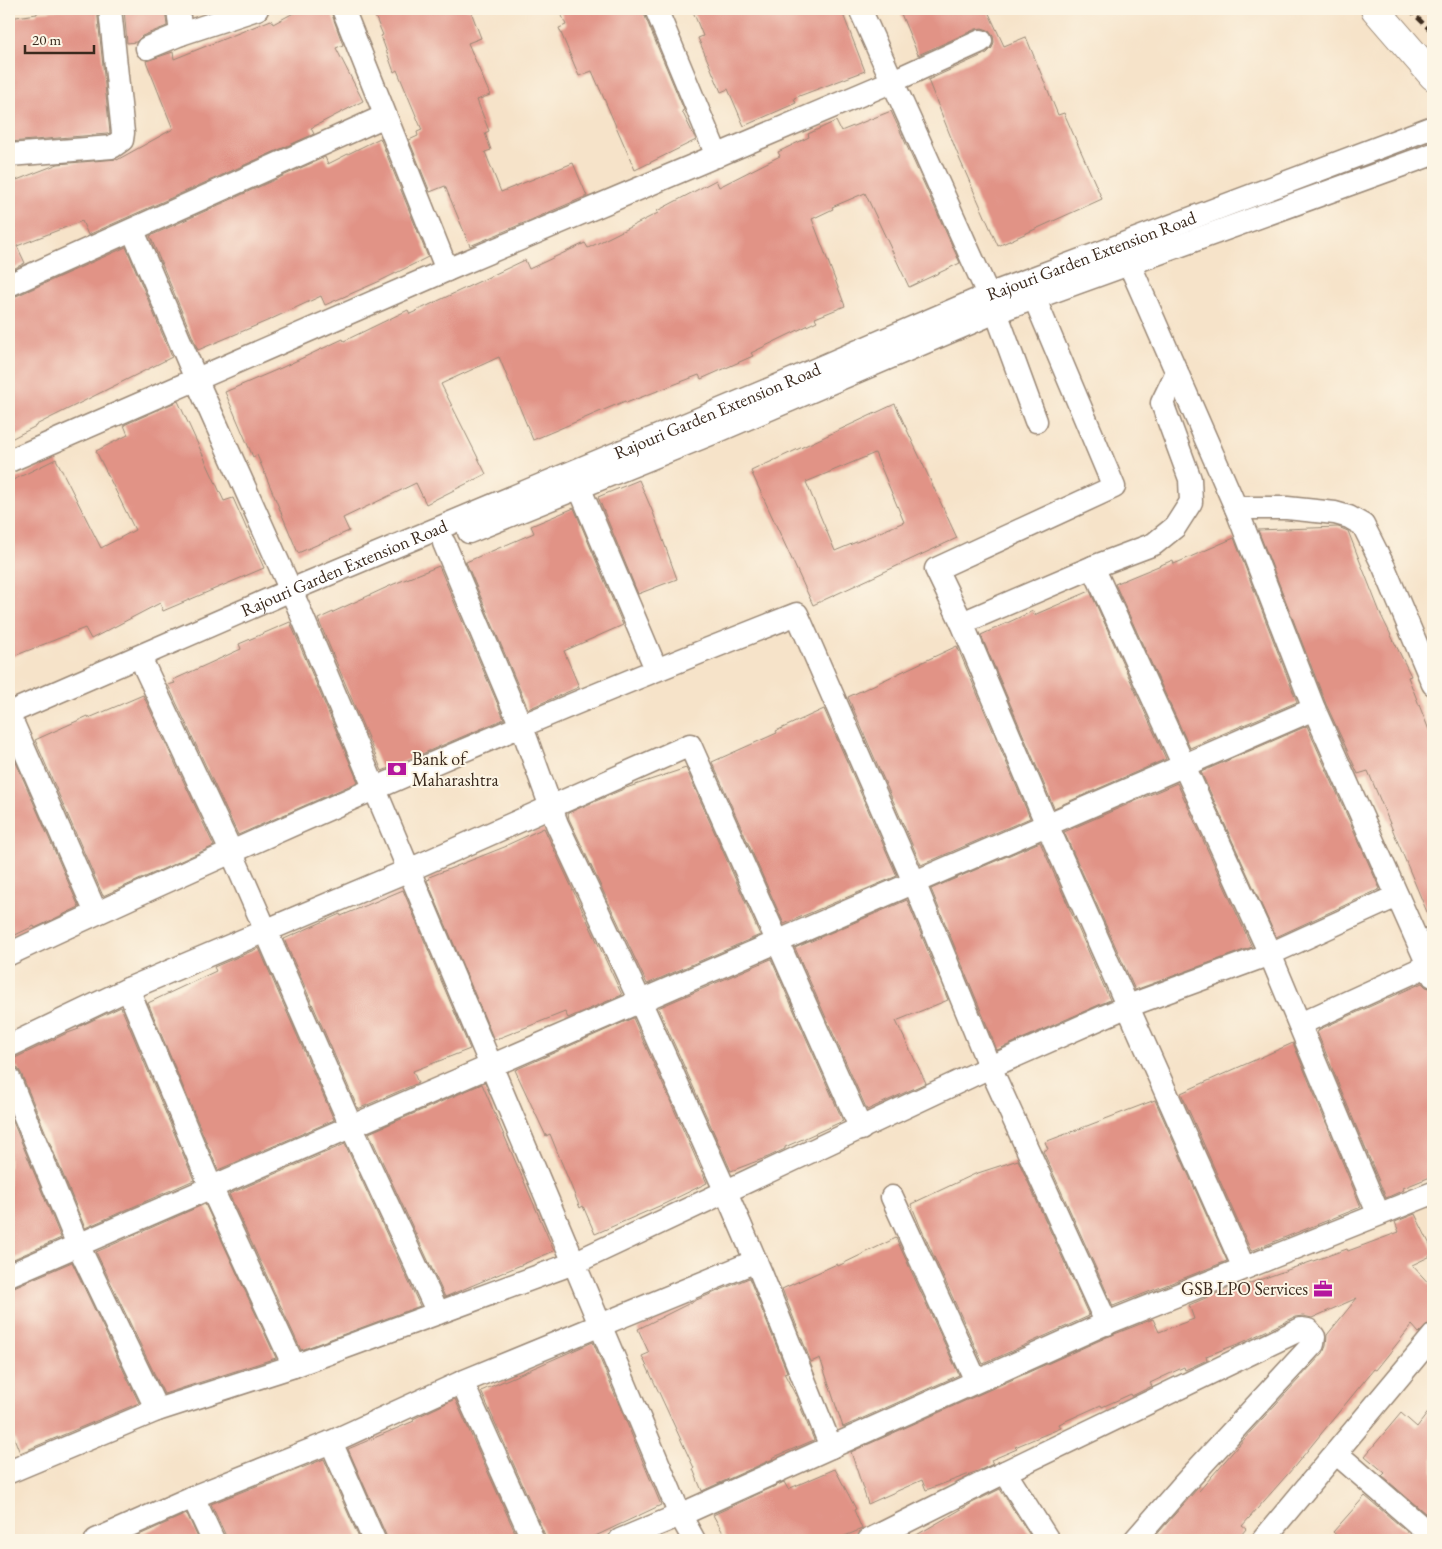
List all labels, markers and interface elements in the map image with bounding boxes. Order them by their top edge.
scale bar [25,22,94,54]
text: 20 m [32,30,61,49]
street label: Rajouri Garden Extension Road [983,205,1200,305]
street label: Rajouri Garden Extension Road [610,356,825,464]
street label: Rajouri Garden Extension Road [237,513,451,622]
place label: Bank of Maharashtra [412,747,499,791]
bank icon: Bank of Maharashtra [386,758,408,780]
place label: GSB LPO Services [1181,1277,1308,1300]
office icon: GSB LPO Services [1312,1278,1334,1300]

